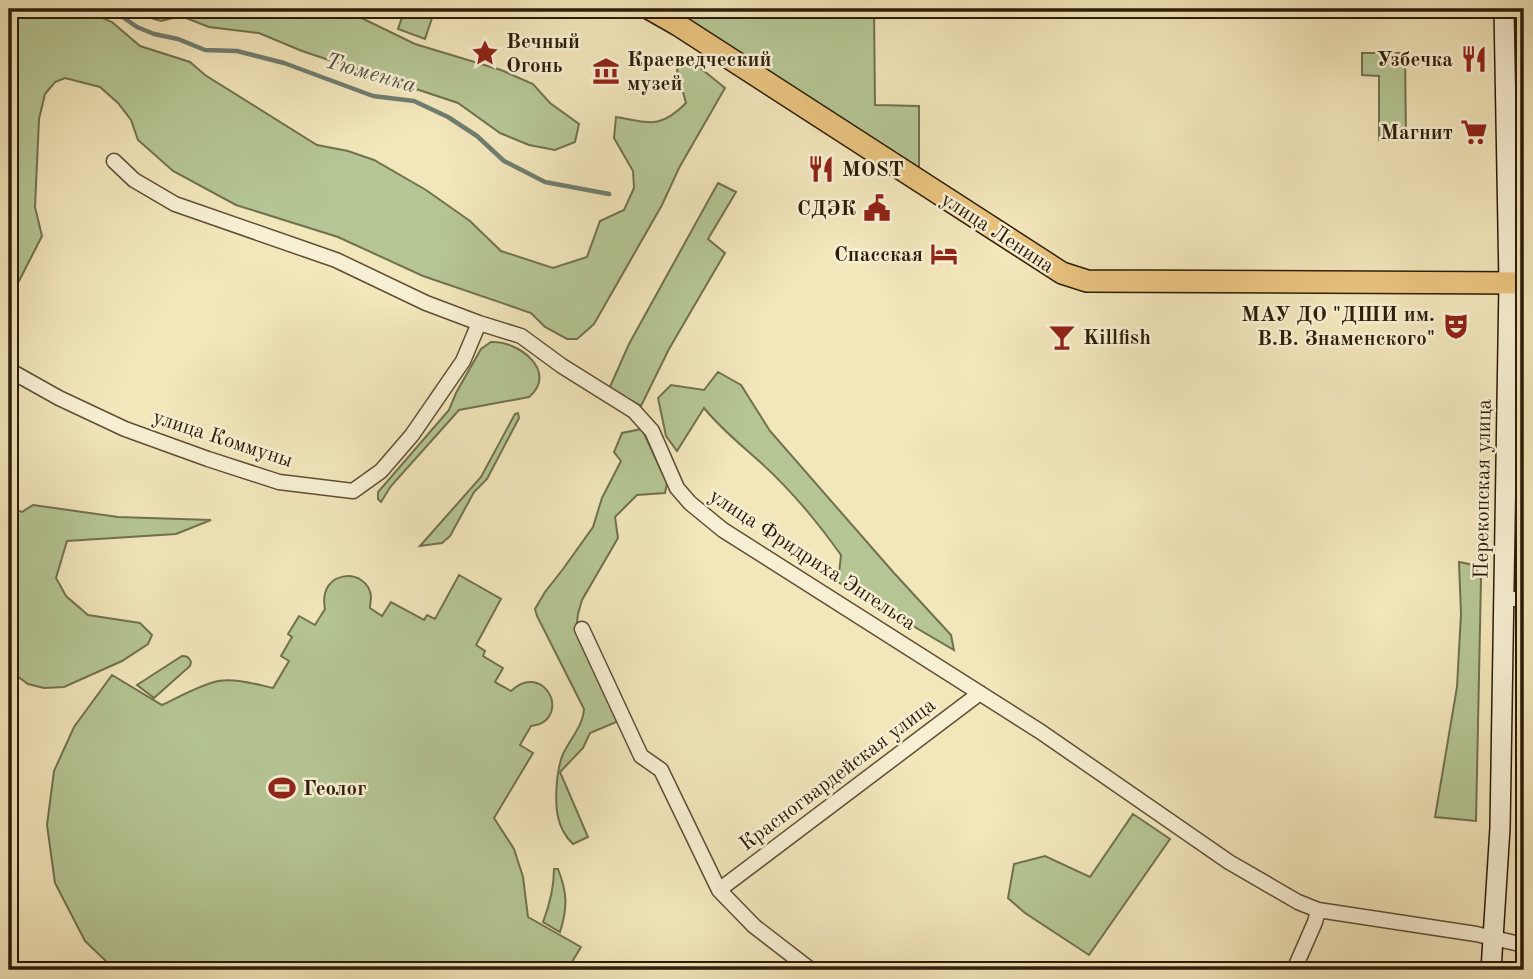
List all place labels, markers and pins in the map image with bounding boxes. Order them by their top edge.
place label: Вечный Огонь [506,32,580,77]
place icon: Вечный Огонь [470,38,500,68]
restaurant icon: Узбечка [1459,44,1489,74]
place label: Краеведческий музей [627,50,772,95]
place label: Узбечка [1376,50,1453,71]
museum icon: Краеведческий музей [591,56,621,86]
supermarket icon: Магнит [1459,117,1489,147]
place label: Магнит [1380,123,1453,144]
restaurant icon: MOST [806,154,836,184]
place label: MOST [842,160,904,181]
public building icon: СДЭК [862,193,892,223]
place label: СДЭК [797,199,857,220]
hotel icon: Спасская [929,239,959,269]
place label: Спасская [834,245,923,266]
place label: МАУ ДО "ДШИ им. В.В. Знаменского" [1241,305,1435,350]
theatre icon: МАУ ДО "ДШИ им. В.В. Знаменского" [1441,311,1471,341]
bar icon: Killfish [1047,322,1077,352]
place label: Killfish [1083,328,1151,349]
sports icon: Геолог [267,773,297,803]
place label: Геолог [303,779,366,800]

